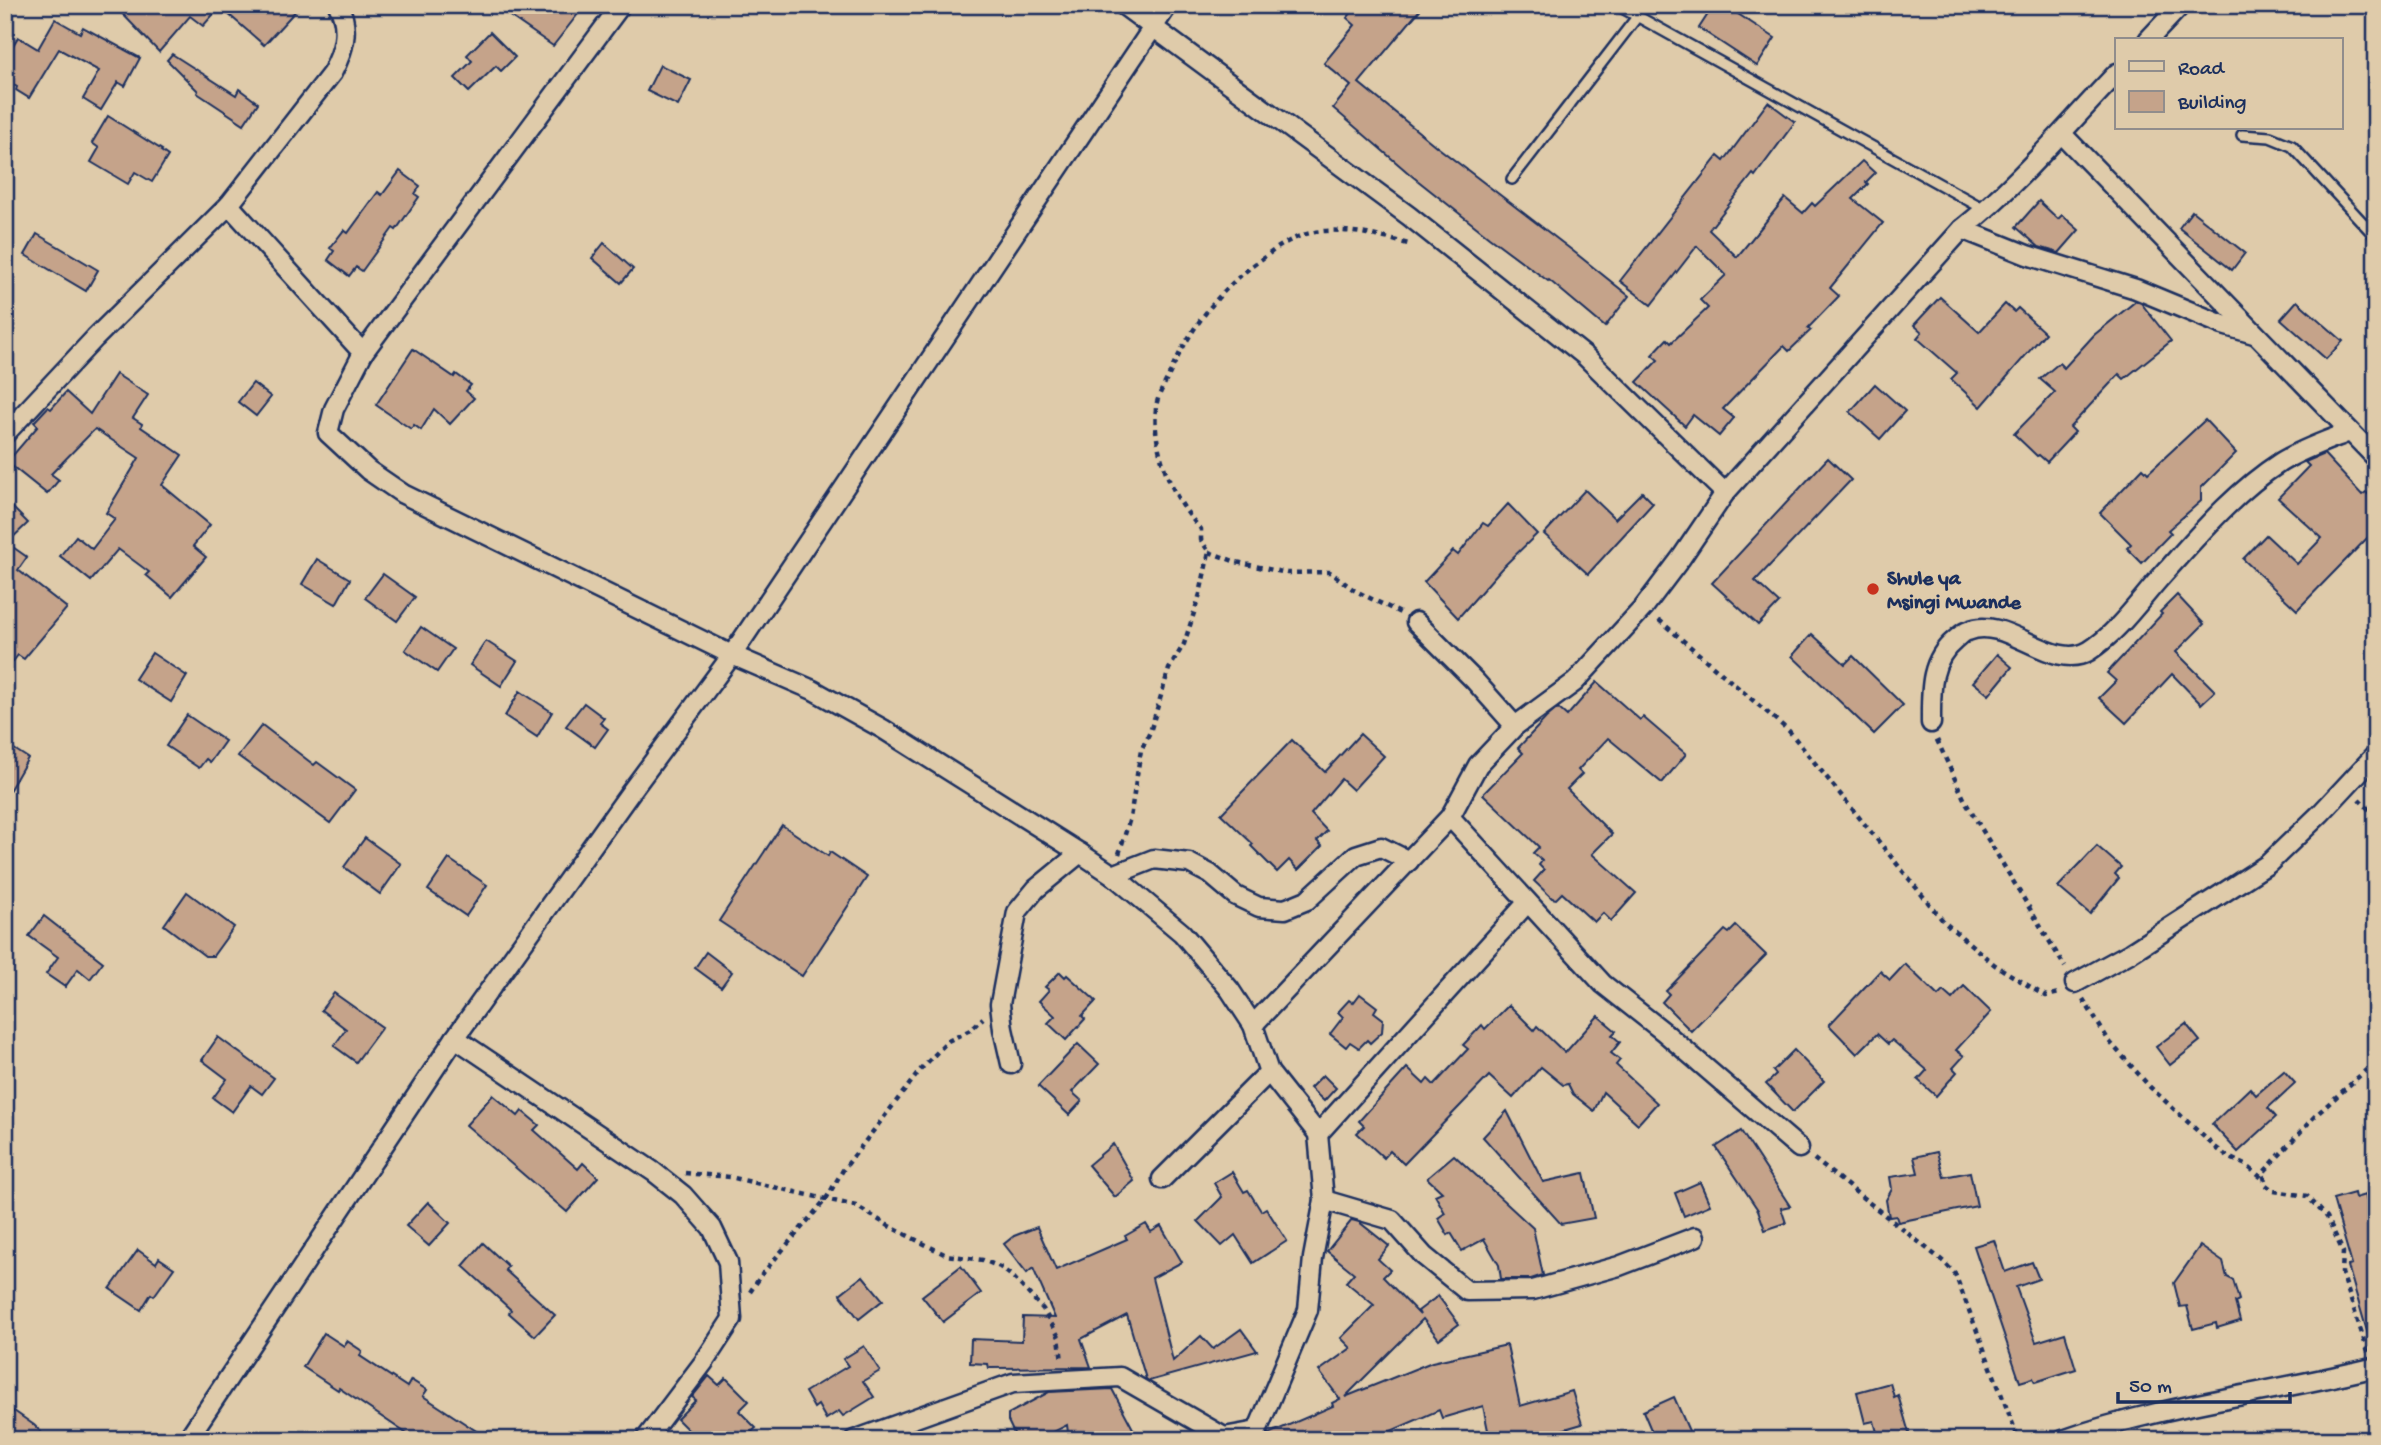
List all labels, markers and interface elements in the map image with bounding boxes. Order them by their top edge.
legend [2115,38,2342,130]
text: Road [2178,58,2226,83]
text: Building [2177,92,2247,117]
place label: Shule ya Msingi Mwande [1887,568,2022,617]
marker: Shule ya Msingi Mwande [1865,581,1881,597]
scale bar [2118,1361,2290,1405]
text: 50 m [2129,1376,2172,1401]

